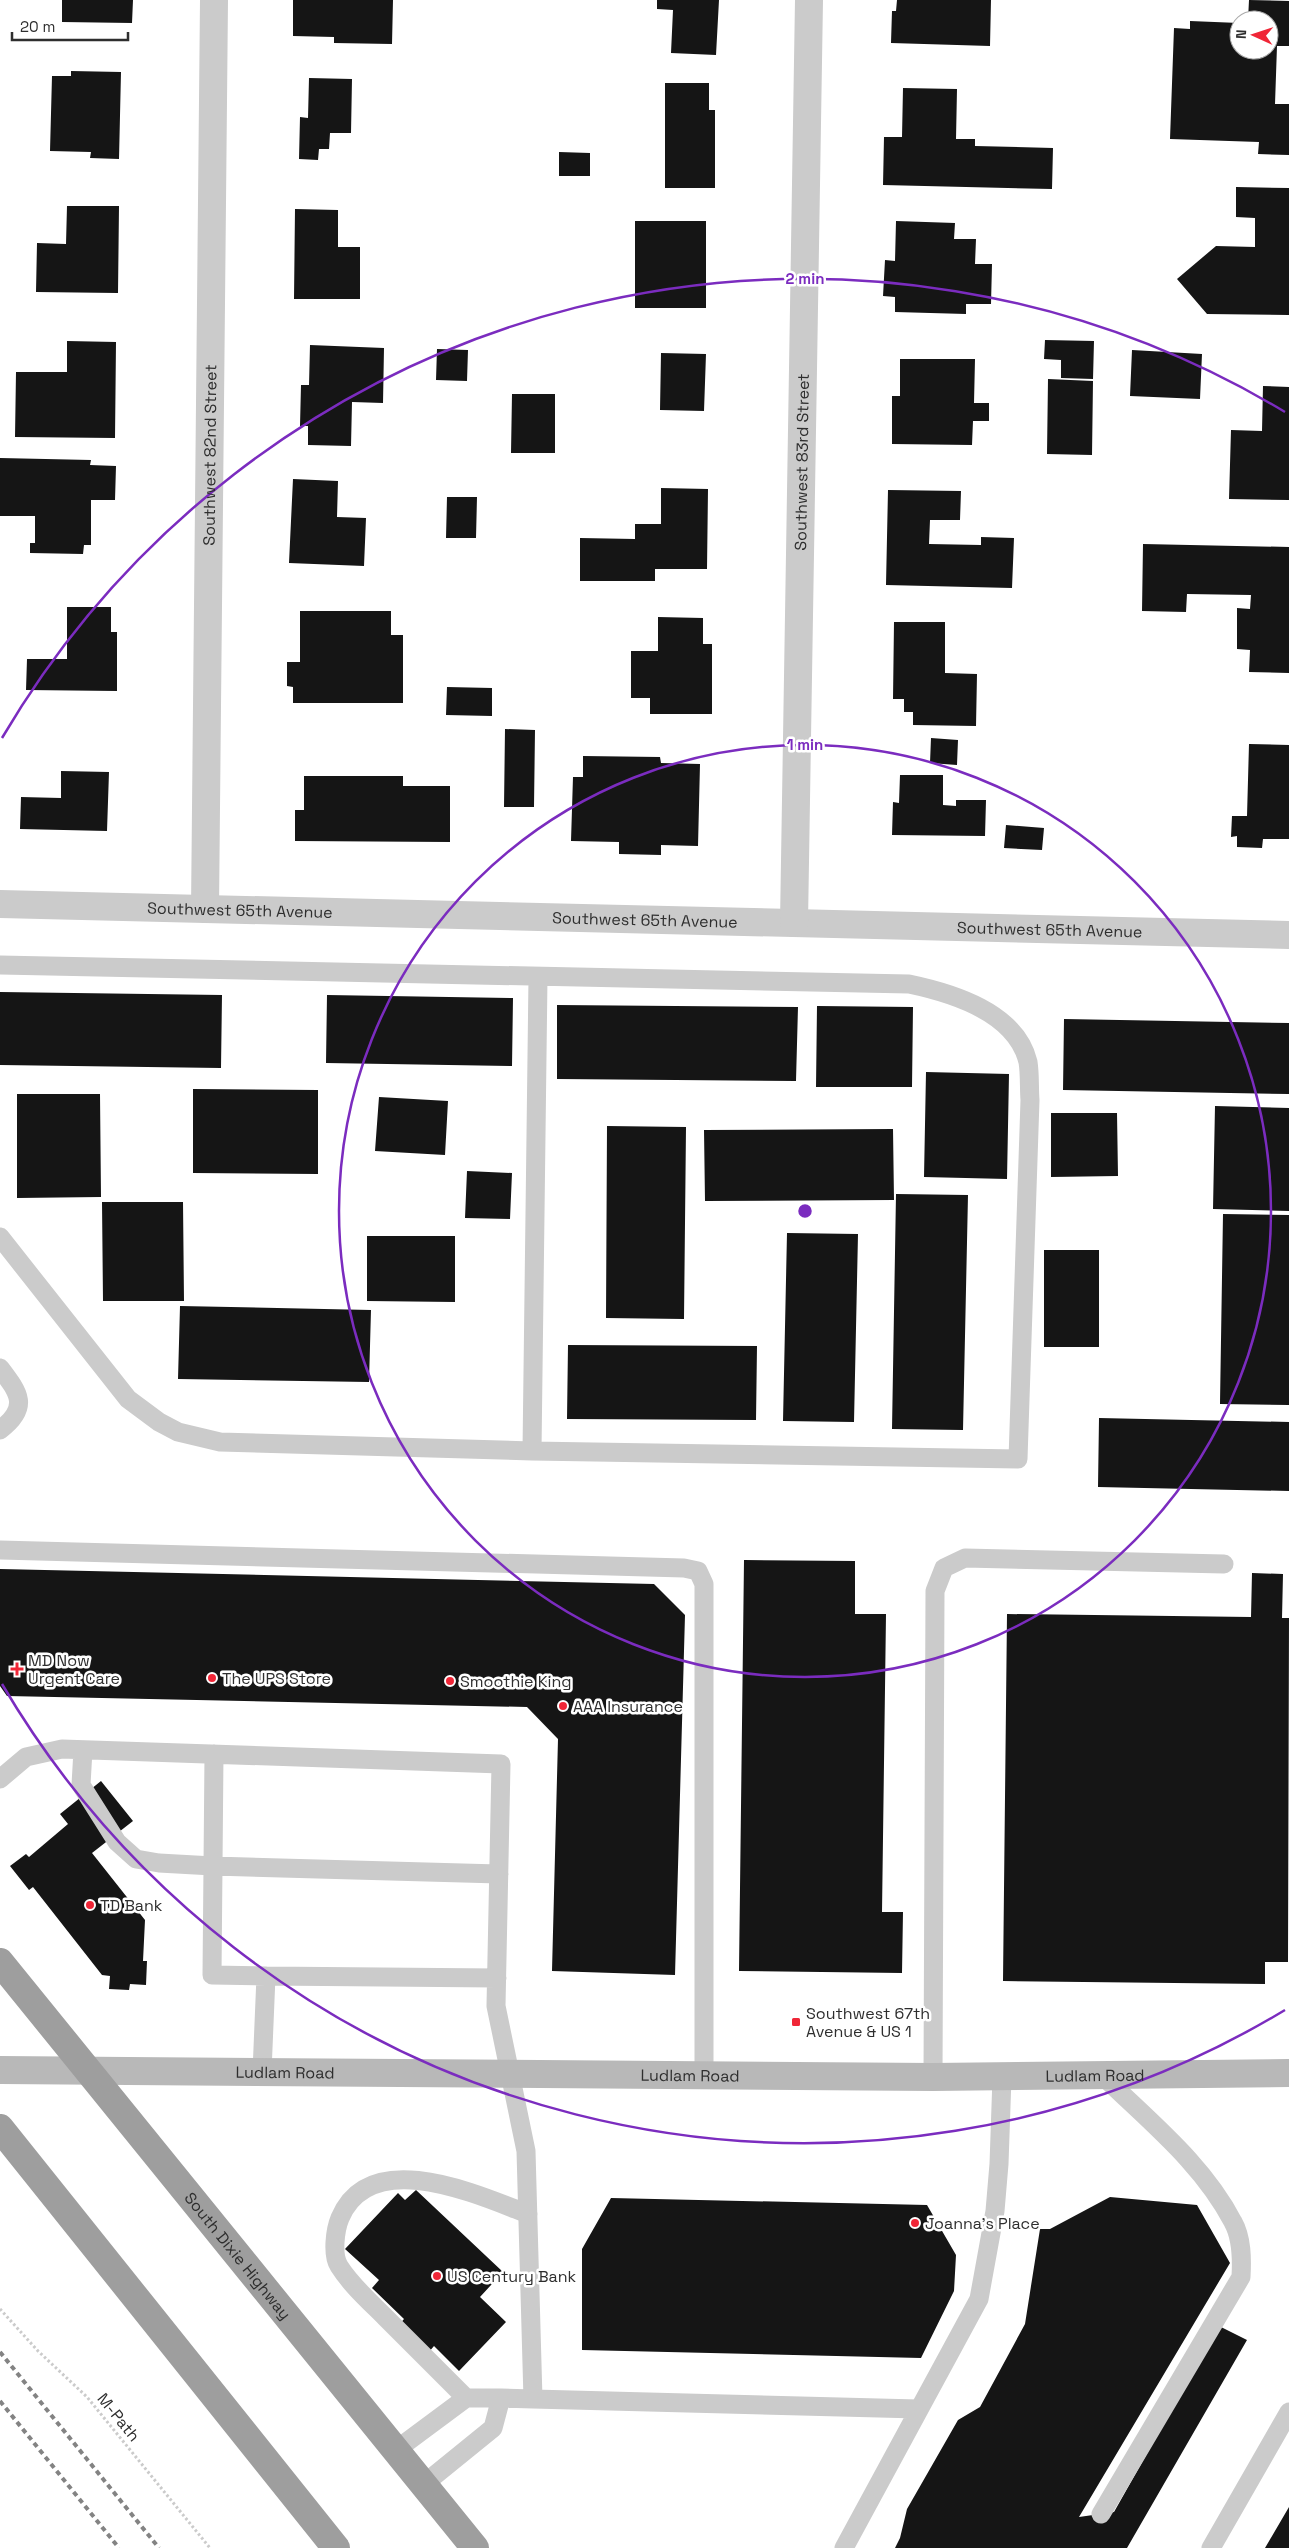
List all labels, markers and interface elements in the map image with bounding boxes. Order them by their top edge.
scale bar [12,10,129,42]
north arrow [1229,10,1279,60]
text: 20 m [20,17,55,36]
text: N [1232,29,1250,39]
text: 2 min [786,269,824,288]
street label: Southwest 82nd Street [199,364,221,546]
street label: Southwest 83rd Street [790,373,814,551]
text: 1 min [787,735,823,754]
street label: Southwest 65th Avenue [147,898,333,923]
street label: Southwest 65th Avenue [552,907,738,933]
street label: Southwest 65th Avenue [957,917,1143,942]
centre of rings [796,1202,814,1220]
place label: MD Now Urgent Care [28,1650,120,1689]
marker: MD Now Urgent Care [10,1662,24,1676]
place label: The UPS Store [222,1668,331,1689]
place label: Smoothie King [460,1671,571,1692]
marker: The UPS Store [206,1672,218,1684]
marker: Smoothie King [444,1675,456,1687]
place label: AAA Insurance [573,1696,683,1717]
marker: AAA Insurance [557,1700,569,1712]
place label: TD Bank [100,1895,163,1916]
marker: TD Bank [84,1899,96,1911]
place label: Southwest 67th Avenue & US 1 [806,2003,930,2042]
marker: Southwest 67th Avenue & US 1 [790,2016,802,2028]
street label: Ludlam Road [235,2062,335,2084]
street label: Ludlam Road [640,2065,740,2087]
street label: Ludlam Road [1045,2065,1145,2087]
street label: South Dixie Highway [180,2188,296,2324]
place label: Joanna's Place [925,2213,1040,2234]
marker: Joanna's Place [909,2217,921,2229]
place label: US Century Bank [447,2266,577,2287]
marker: US Century Bank [431,2270,443,2282]
street label: M-Path [93,2389,145,2446]

